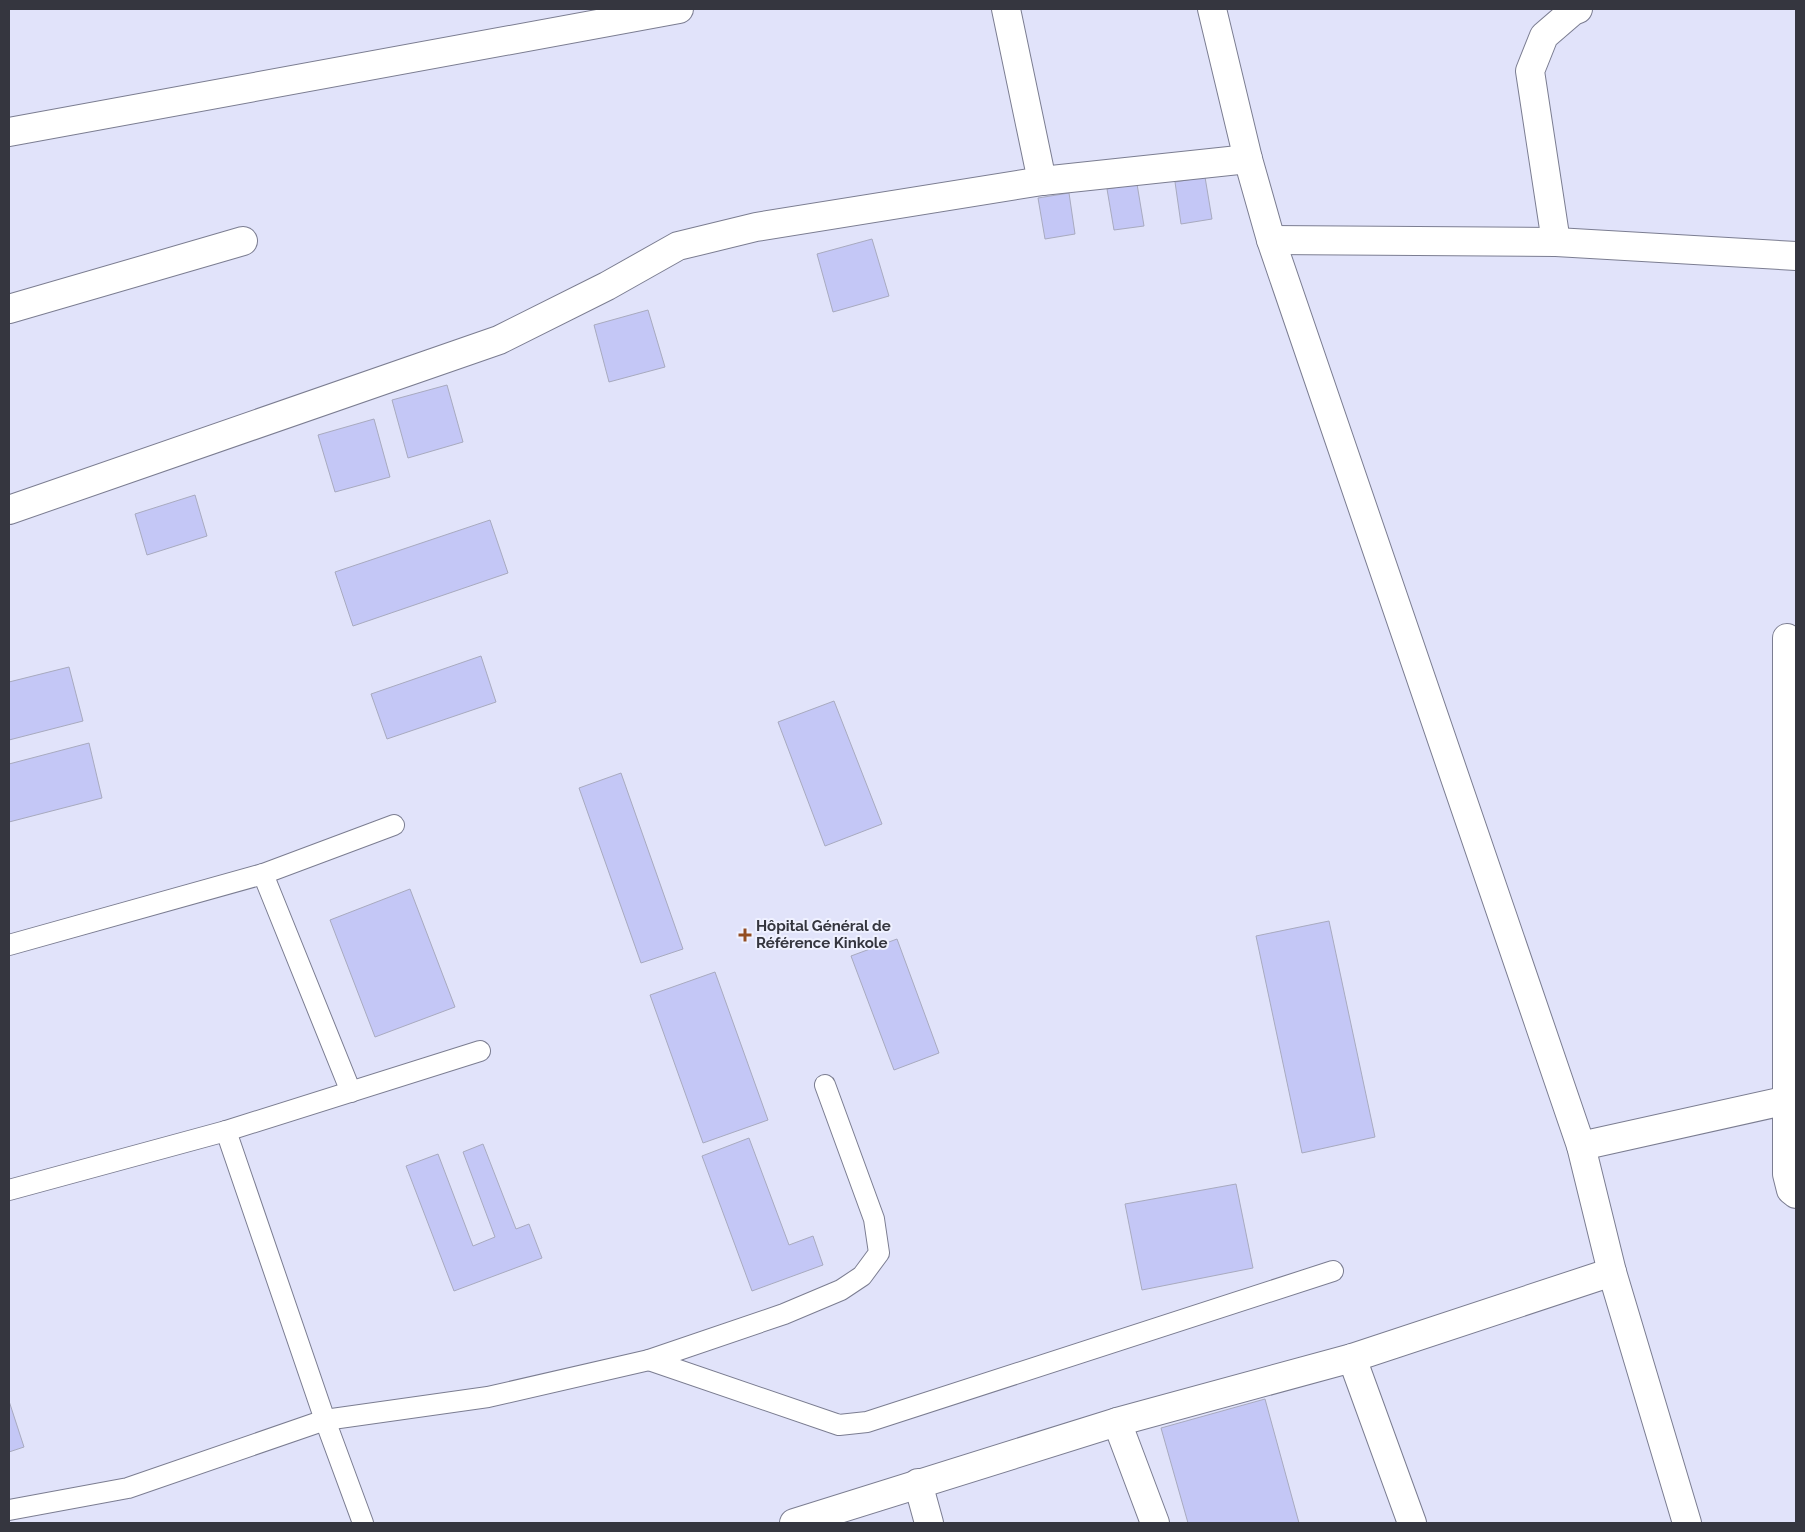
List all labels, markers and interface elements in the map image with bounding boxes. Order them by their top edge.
place label: Hôpital Général de Référence Kinkole [756,917,891,952]
marker: Hôpital Général de Référence Kinkole [738,928,752,942]

